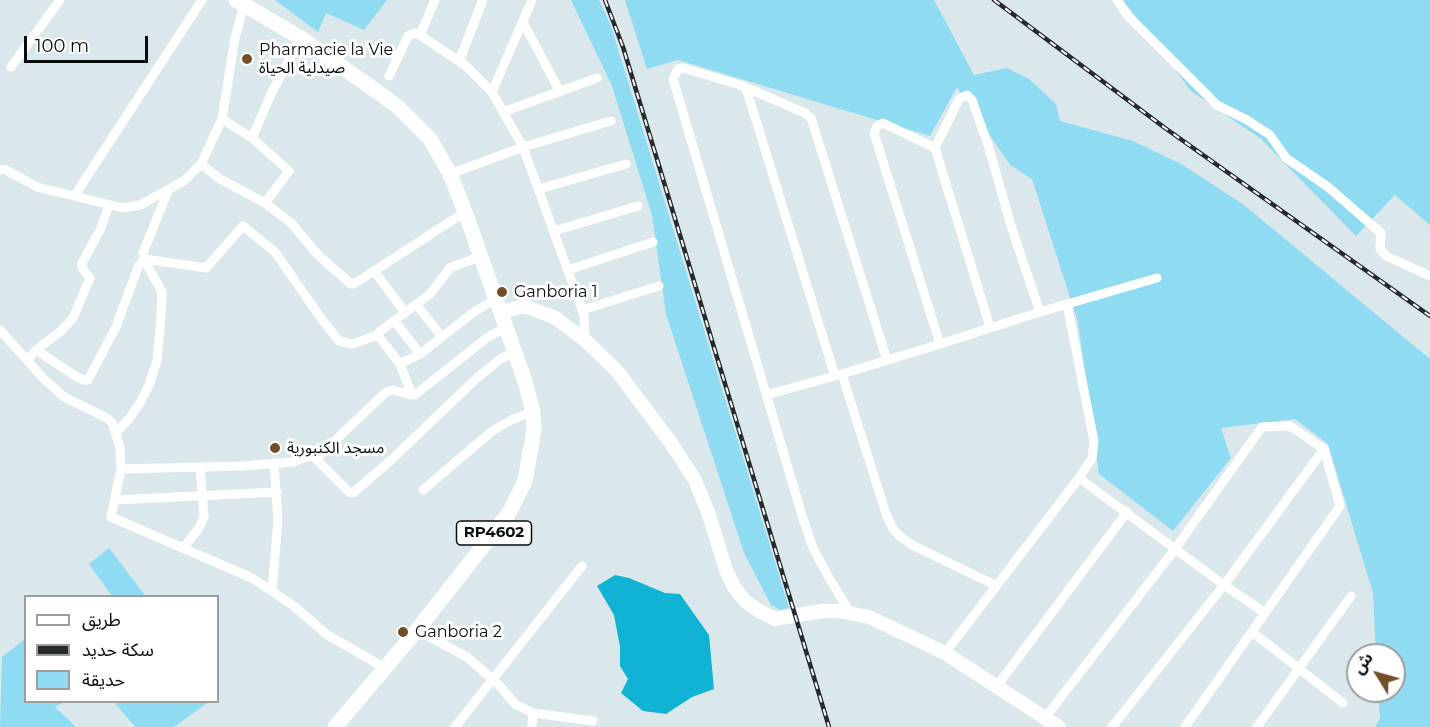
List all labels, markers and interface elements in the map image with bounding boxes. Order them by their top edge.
scale bar [27,24,152,62]
text: 100 m [35,35,89,57]
place label: Pharmacie la Vie صيدلية الحياة [259,40,393,78]
marker: Pharmacie la Vie صيدلية الحياة [240,52,254,66]
place label: Ganboria 1 [514,282,598,302]
marker: Ganboria 1 [495,285,509,299]
place label: مسجد الكنبورية [287,438,384,458]
marker: مسجد الكنبورية [268,441,282,455]
road number: RP4602 [456,521,532,545]
legend [24,595,219,703]
text: طريق [82,609,121,631]
place label: Ganboria 2 [415,622,502,642]
marker: Ganboria 2 [396,625,410,639]
text: سكة حديد [82,639,154,661]
north arrow [1346,643,1406,703]
text: ش [1349,649,1377,678]
text: حديقة [82,669,125,691]

